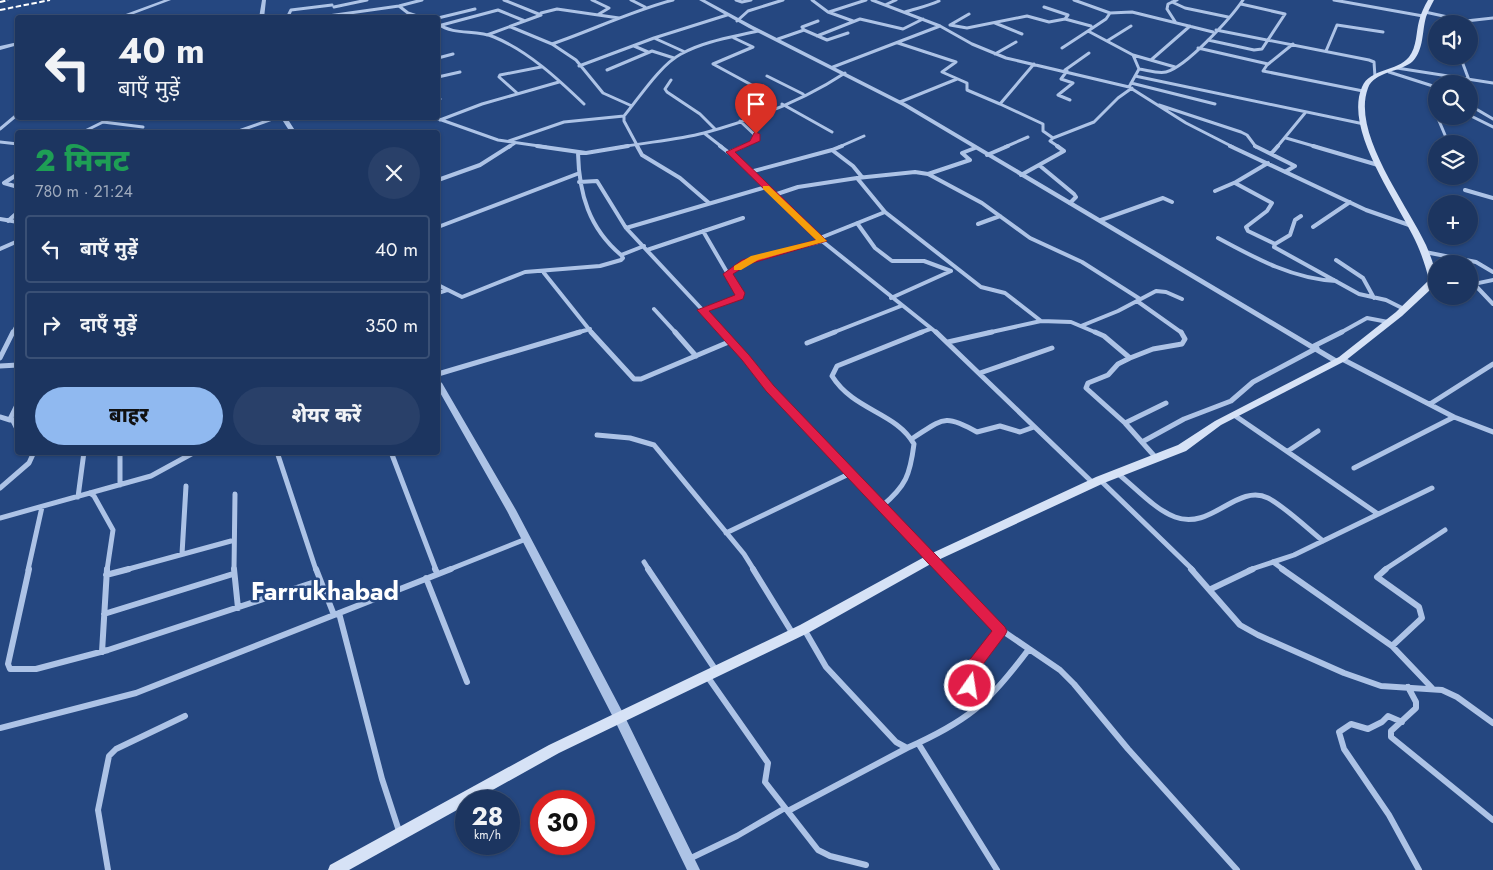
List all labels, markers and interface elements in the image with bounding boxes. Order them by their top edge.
map controls [1428,15,1478,305]
button: sound [1428,15,1478,65]
text: 40 m [118,26,205,76]
icon: left [35,35,100,100]
text: बाएँ मुड़ें [118,72,180,104]
button: search [1428,75,1478,125]
pin [735,83,777,134]
icon: arrive [742,90,770,118]
button: layers [1428,135,1478,185]
text: 2 मिनट [35,139,129,182]
button: close [368,147,420,199]
text: 780 m · 21:24 [35,180,133,203]
button: + [1428,195,1478,245]
icon: left [37,235,65,263]
text: बाएँ मुड़ें [80,235,138,262]
text: 40 m [375,236,418,263]
button: − [1428,255,1478,305]
icon: right [37,311,65,339]
text: दाएँ मुड़ें [80,311,137,338]
text: 350 m [365,312,418,339]
button: बाहर [35,387,223,445]
button: शेयर करें [233,387,420,445]
district label: Farrukhabad [251,573,399,609]
position arrow [943,659,995,711]
speed limit sign: 30 [530,790,595,855]
text: 28 [471,798,504,834]
text: km/h [474,826,501,844]

